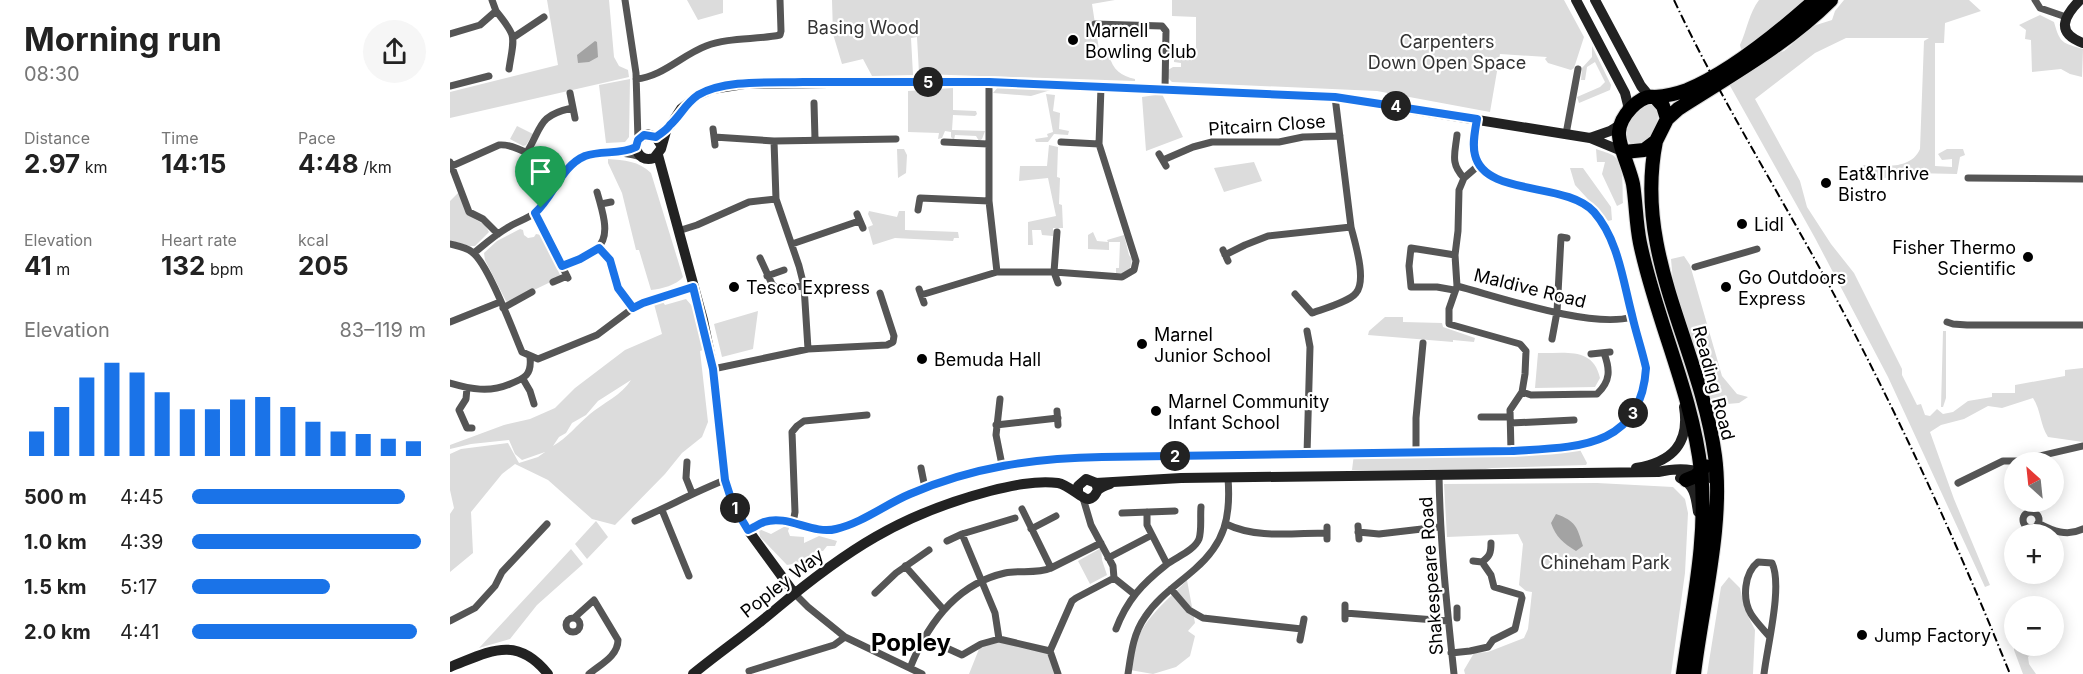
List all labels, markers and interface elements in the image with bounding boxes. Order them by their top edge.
park label: Basing Wood [807,17,919,38]
text: Morning run [24,19,222,59]
button: share [363,20,426,83]
place label: Marnell Bowling Club [1085,20,1197,62]
park label: Carpenters Down Open Space [1368,31,1526,73]
marker: Marnell Bowling Club [1066,33,1080,47]
text: 08:30 [24,62,80,86]
pin: 5 [913,67,943,97]
text: 5 [923,72,933,92]
pin: 4 [1381,91,1411,121]
text: 4 [1391,96,1401,116]
street label: Pitcairn Close [1208,110,1326,140]
text: Distance [24,128,90,148]
text: Time [161,128,199,148]
text: Pace [298,128,336,148]
pin [515,146,566,208]
text: 2.97 [24,148,80,179]
text: 14:15 [161,148,226,179]
text: 4:48 [298,148,359,179]
icon: arrive [524,155,557,188]
text: km [80,157,108,177]
text: /km [359,157,392,177]
place label: Eat&Thrive Bistro [1838,163,1929,205]
marker: Eat&Thrive Bistro [1819,176,1833,190]
place label: Lidl [1754,214,1784,235]
marker: Lidl [1735,217,1749,231]
text: Elevation [24,230,93,250]
text: Heart rate [161,230,237,250]
text: kcal [298,230,329,250]
place label: Fisher Thermo Scientific [1892,237,2016,279]
text: 41 [24,250,52,281]
text: 132 [161,250,205,281]
text: 205 [298,250,349,281]
marker: Fisher Thermo Scientific [2021,250,2035,264]
text: m [52,259,70,279]
text: bpm [205,259,243,279]
street label: Maldive Road [1472,264,1588,312]
place label: Go Outdoors Express [1738,267,1846,309]
place label: Tesco Express [746,277,870,298]
marker: Tesco Express [727,280,741,294]
marker: Go Outdoors Express [1719,280,1733,294]
text: Elevation [24,318,110,342]
text: 83–119 m [339,318,426,342]
street label: Reading Road [1689,323,1739,443]
place label: Marnel Junior School [1154,324,1271,366]
marker: Marnel Junior School [1135,337,1149,351]
place label: Bemuda Hall [934,349,1041,370]
marker: Bemuda Hall [915,352,929,366]
place label: Marnel Community Infant School [1168,391,1329,433]
pin: 3 [1618,398,1648,428]
text: 3 [1628,403,1638,423]
marker: Marnel Community Infant School [1149,404,1163,418]
pin: 2 [1160,441,1190,471]
text: 2 [1170,446,1180,466]
north arrow [2004,452,2064,512]
map controls [2004,452,2064,656]
text: 500 m [24,485,87,509]
text: 4:45 [120,485,164,509]
pin: 1 [720,493,750,523]
street label: Shakespeare Road [1415,496,1447,656]
text: 1 [732,498,738,518]
button: + [2004,524,2064,584]
text: 1.0 km [24,530,87,554]
text: 4:39 [120,530,163,554]
street label: Popley Way [736,544,828,622]
park label: Chineham Park [1540,552,1670,573]
text: 1.5 km [24,575,87,599]
text: 5:17 [120,575,157,599]
button: − [2004,596,2064,656]
text: 2.0 km [24,620,91,644]
text: 4:41 [120,620,159,644]
place label: Jump Factory [1874,625,1991,646]
district label: Popley [871,628,952,657]
marker: Jump Factory [1855,628,1869,642]

